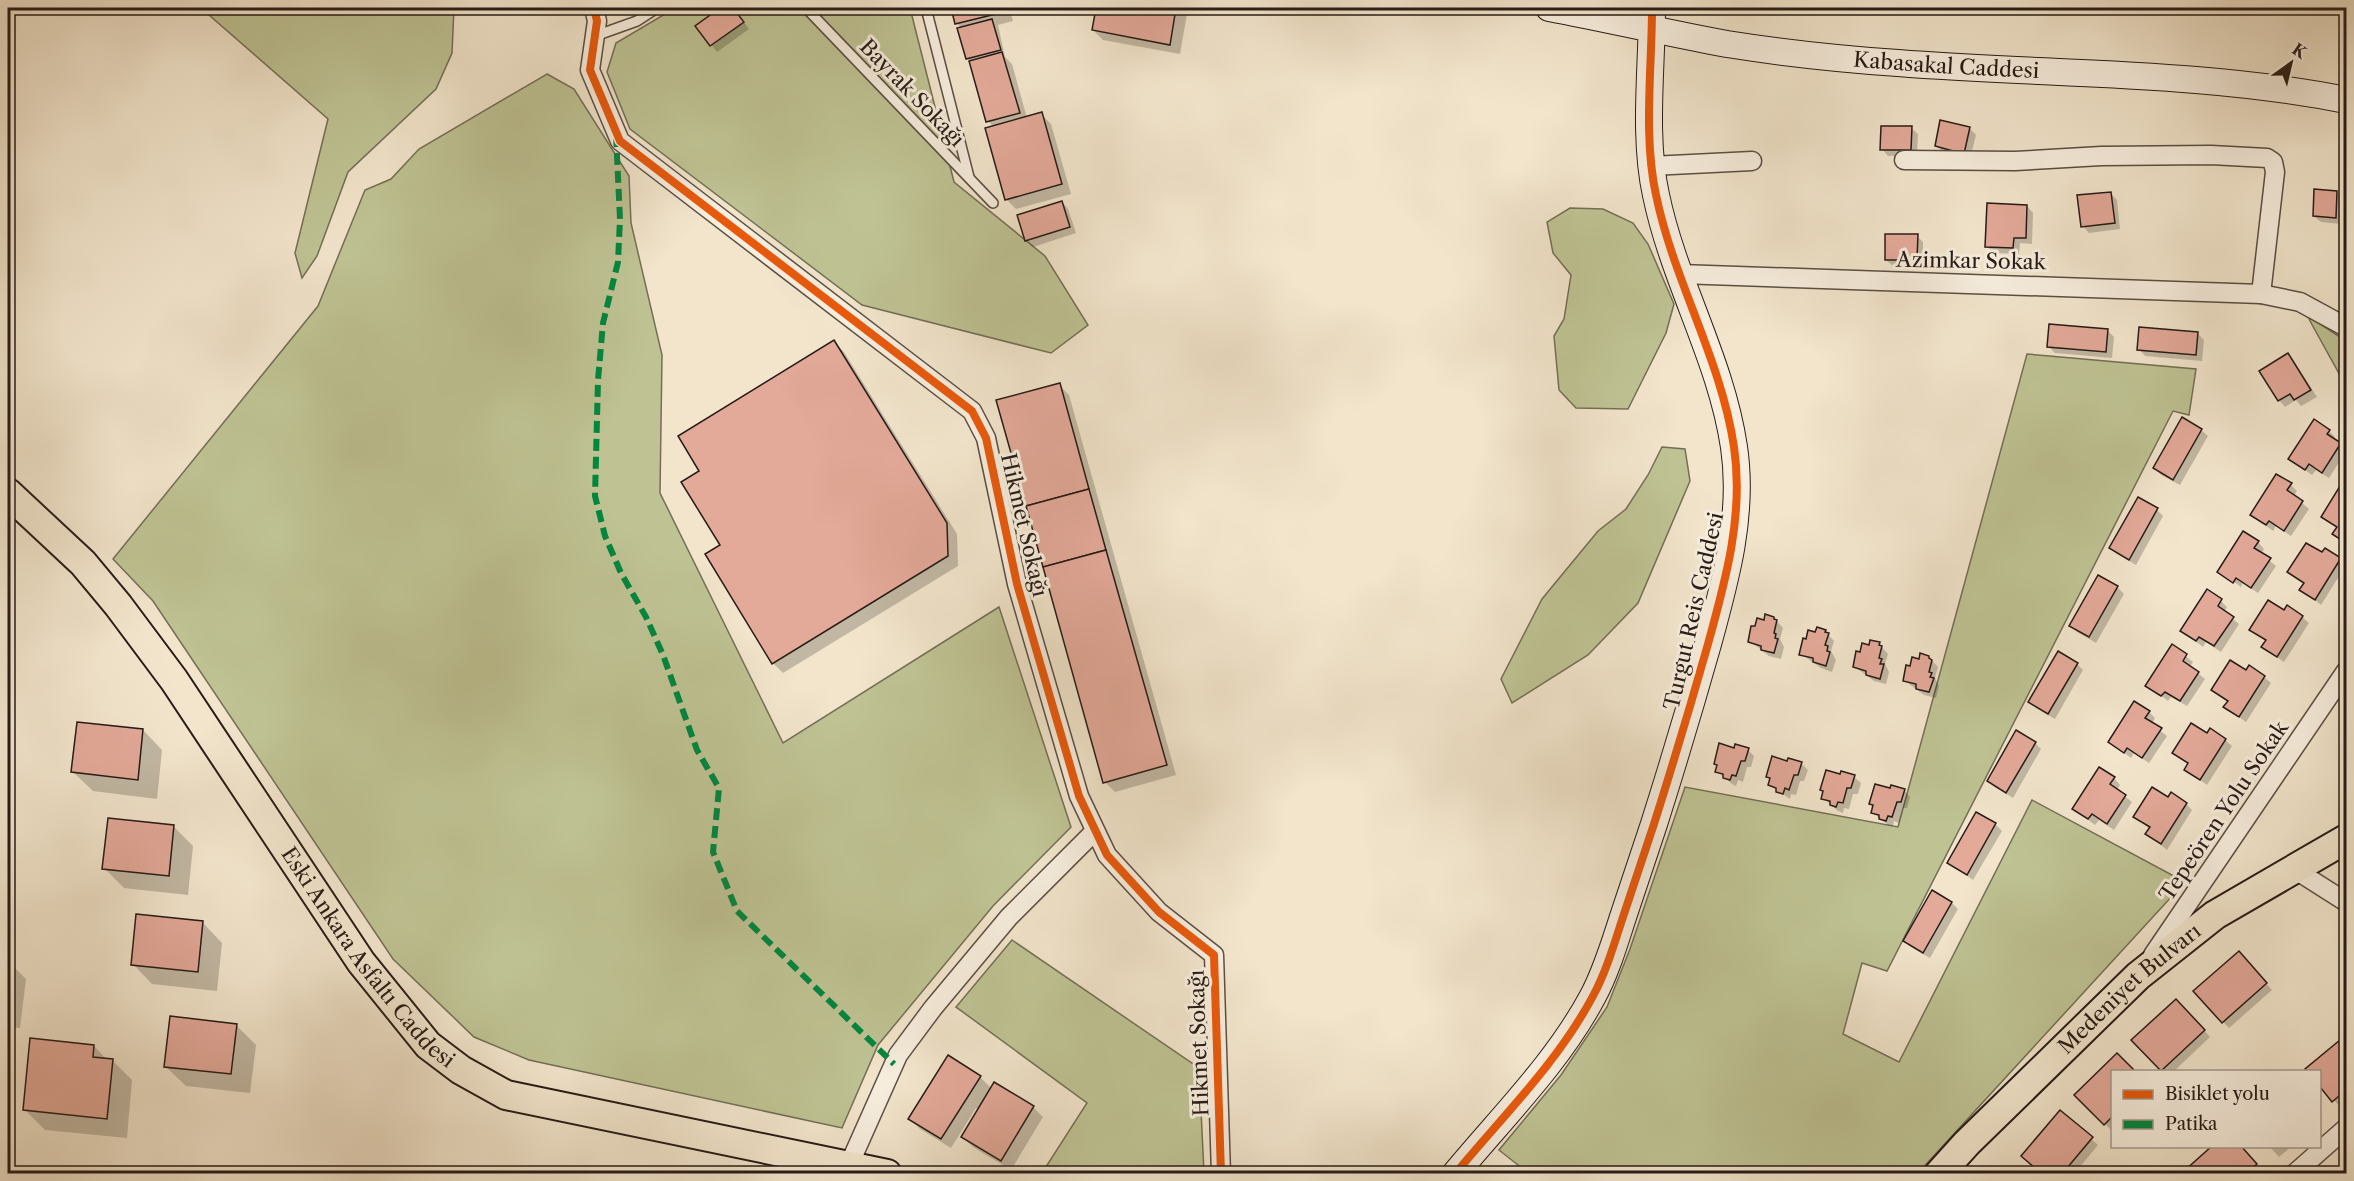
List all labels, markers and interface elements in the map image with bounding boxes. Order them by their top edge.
north arrow [2261,33,2321,93]
street label: Bayrak Sokağı [855,34,970,152]
text: K [2288,39,2311,63]
street label: Kabasakal Caddesi [1852,46,2040,83]
street label: Azimkar Sokak [1895,247,2047,274]
street label: Hikmet Sokağı [996,451,1053,599]
street label: Turgut Reis Caddesi [1659,510,1728,712]
street label: Tepeören Yolu Sokak [2154,715,2294,906]
street label: Eski Ankara Asfaltı Caddesi [276,842,460,1073]
street label: Medeniyet Bulvarı [2053,918,2206,1059]
street label: Hikmet Sokağı [1183,969,1214,1117]
legend [2111,1070,2321,1148]
text: Bisiklet yolu [2165,1083,2270,1105]
text: Patika [2165,1113,2218,1135]

